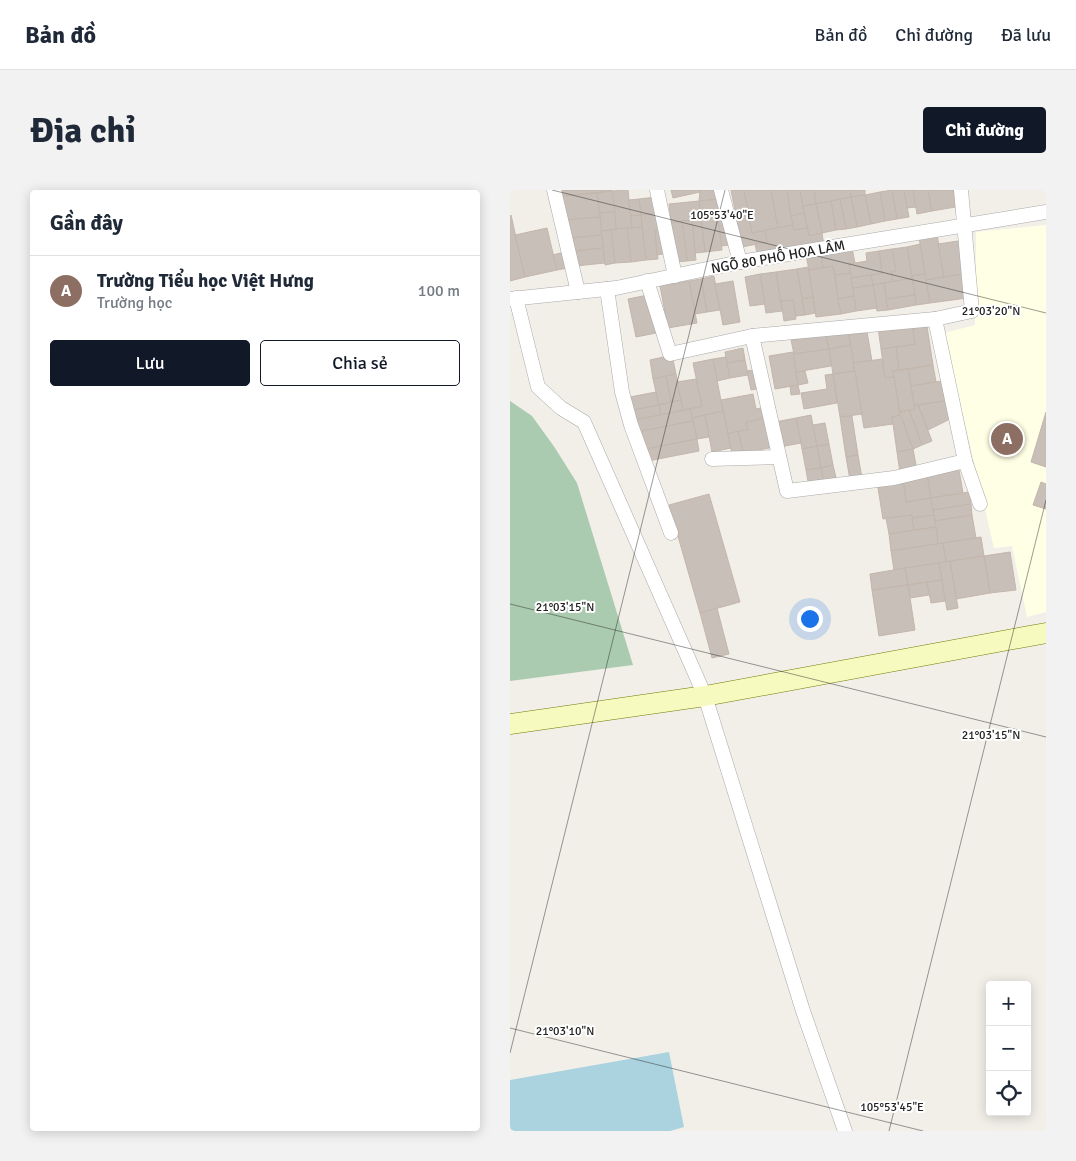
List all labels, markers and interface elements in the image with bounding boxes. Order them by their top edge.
text: Bản đồ [25,20,96,50]
text: Bản đồ [815,24,867,46]
text: Chỉ đường [895,24,973,46]
text: Đã lưu [1001,24,1051,46]
button: Chỉ đường [923,107,1046,153]
text: Địa chỉ [30,109,136,152]
text: 105°53'40"E [690,208,754,223]
text: Gần đây [50,210,123,236]
street label: NGÕ 80 PHỐ HOA LÂM [709,235,846,277]
text: Trường Tiểu học Việt Hưng [97,269,314,293]
text: A [61,281,71,301]
text: 100 m [418,281,460,301]
text: Trường học [97,293,172,313]
text: 21°03'20"N [962,304,1020,319]
button: Lưu [50,340,250,386]
button: Chia sẻ [260,340,460,386]
pin: A [991,420,1023,458]
text: 21°03'15"N [536,600,594,615]
your location [797,606,823,632]
text: 21°03'15"N [962,728,1020,743]
map controls [986,981,1031,1116]
button: + [986,981,1031,1026]
text: 21°03'10"N [536,1024,594,1039]
button: − [986,1026,1031,1071]
button: locate [986,1071,1031,1116]
text: 105°53'45"E [860,1100,924,1115]

